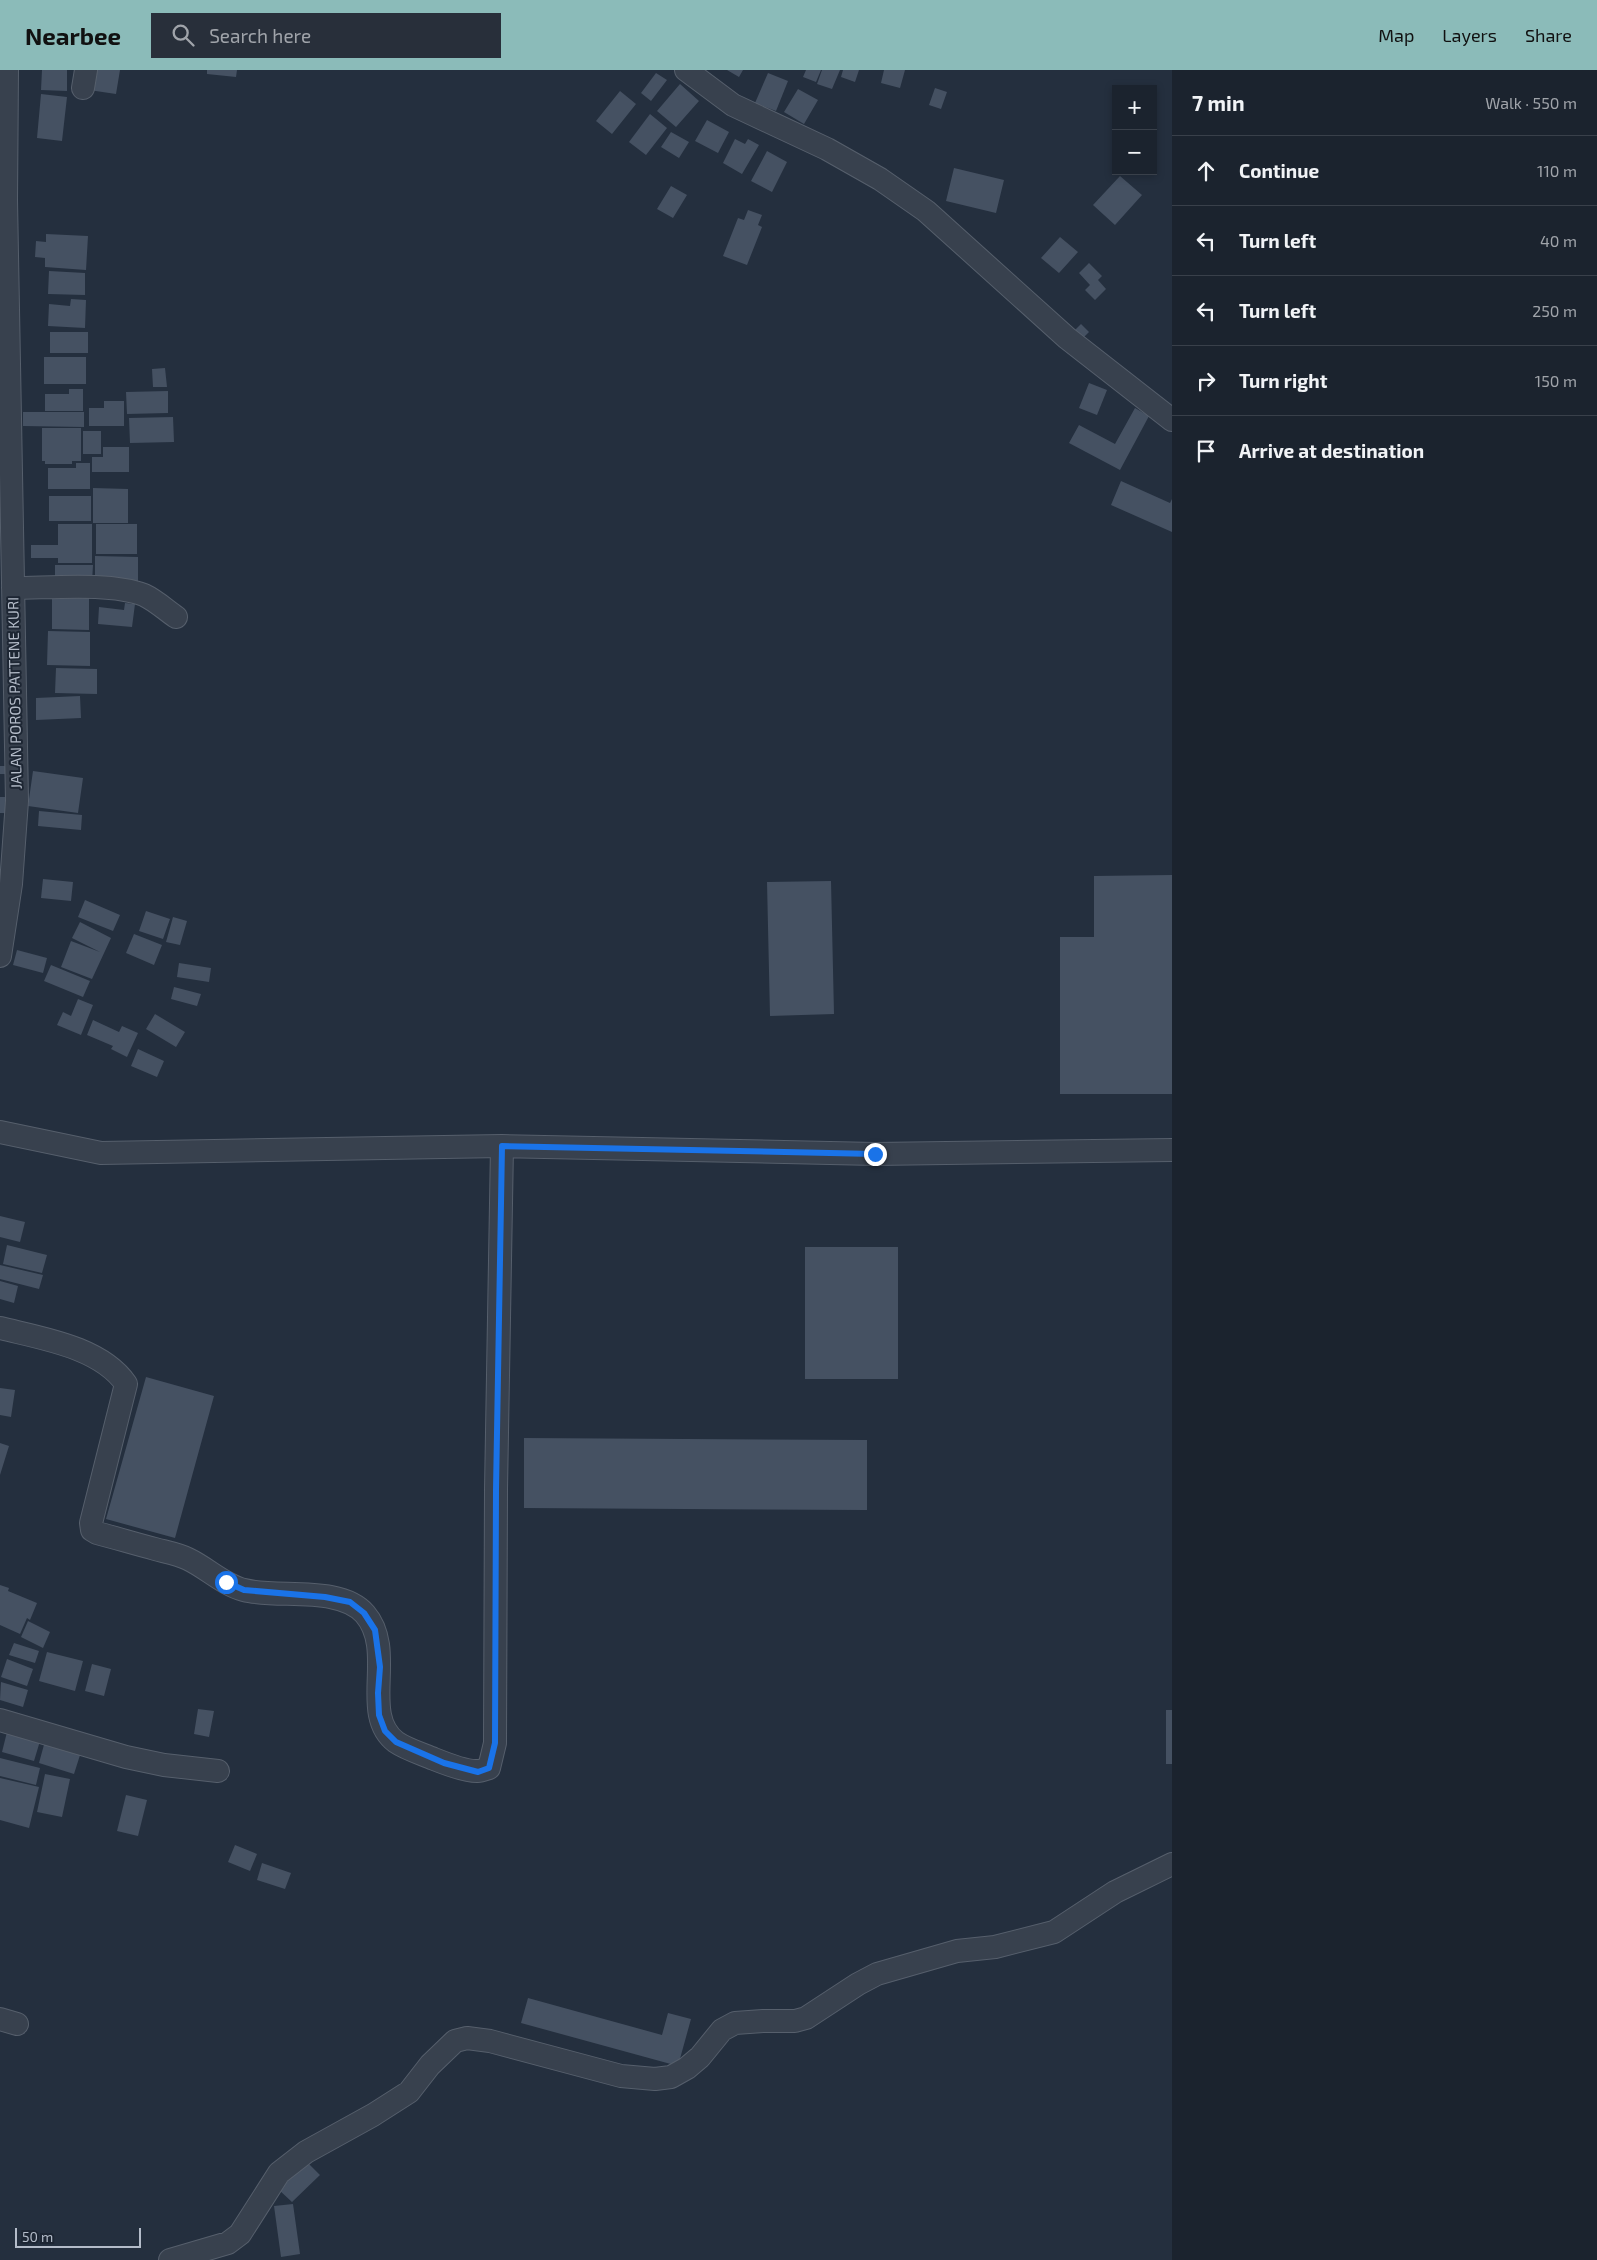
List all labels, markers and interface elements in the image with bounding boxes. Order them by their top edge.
search box [151,13,501,58]
text: Nearbee [25,21,121,50]
icon: search [169,21,197,49]
text: Search here [209,24,311,47]
text: Map [1378,24,1414,46]
text: Layers [1442,24,1497,46]
text: Share [1525,24,1572,46]
map controls [1112,85,1157,175]
button: + [1112,85,1157,130]
text: 7 min [1192,90,1245,115]
text: Walk · 550 m [1485,93,1577,112]
button: − [1112,130,1157,175]
icon: ahead [1192,157,1220,185]
text: Continue [1239,159,1319,182]
text: 110 m [1537,161,1577,180]
icon: left [1192,227,1220,255]
text: Turn left [1239,229,1316,252]
text: 40 m [1540,231,1577,250]
icon: left [1192,297,1220,325]
text: Turn left [1239,299,1316,322]
text: 250 m [1532,301,1577,320]
icon: right [1192,367,1220,395]
text: Turn right [1239,369,1327,392]
text: 150 m [1535,371,1577,390]
icon: arrive [1192,437,1220,465]
text: Arrive at destination [1239,439,1424,462]
street label: JALAN POROS PATTENE KURI [3,597,25,789]
route end [864,1143,887,1166]
route start [215,1571,238,1594]
scale bar [15,2225,141,2248]
text: 50 m [22,2228,53,2245]

